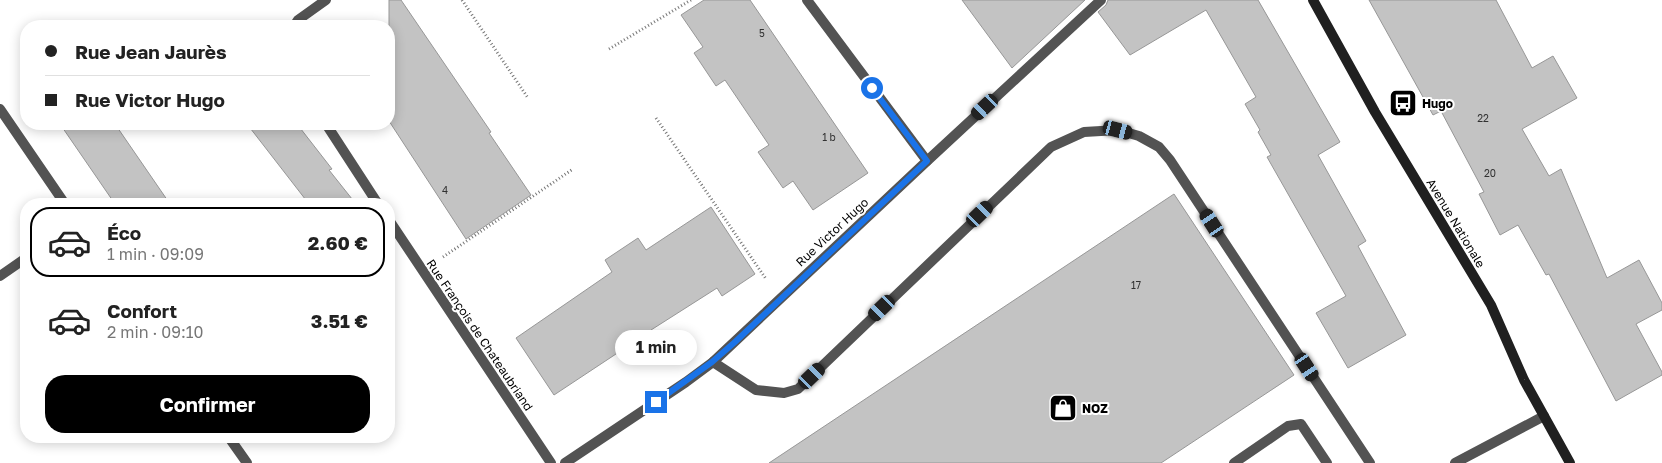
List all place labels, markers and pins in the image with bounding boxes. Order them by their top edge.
bus stop icon: Hugo [1388,88,1418,118]
place label: Hugo [1422,96,1453,111]
shop icon: NOZ [1048,393,1078,423]
place label: NOZ [1082,401,1108,416]

